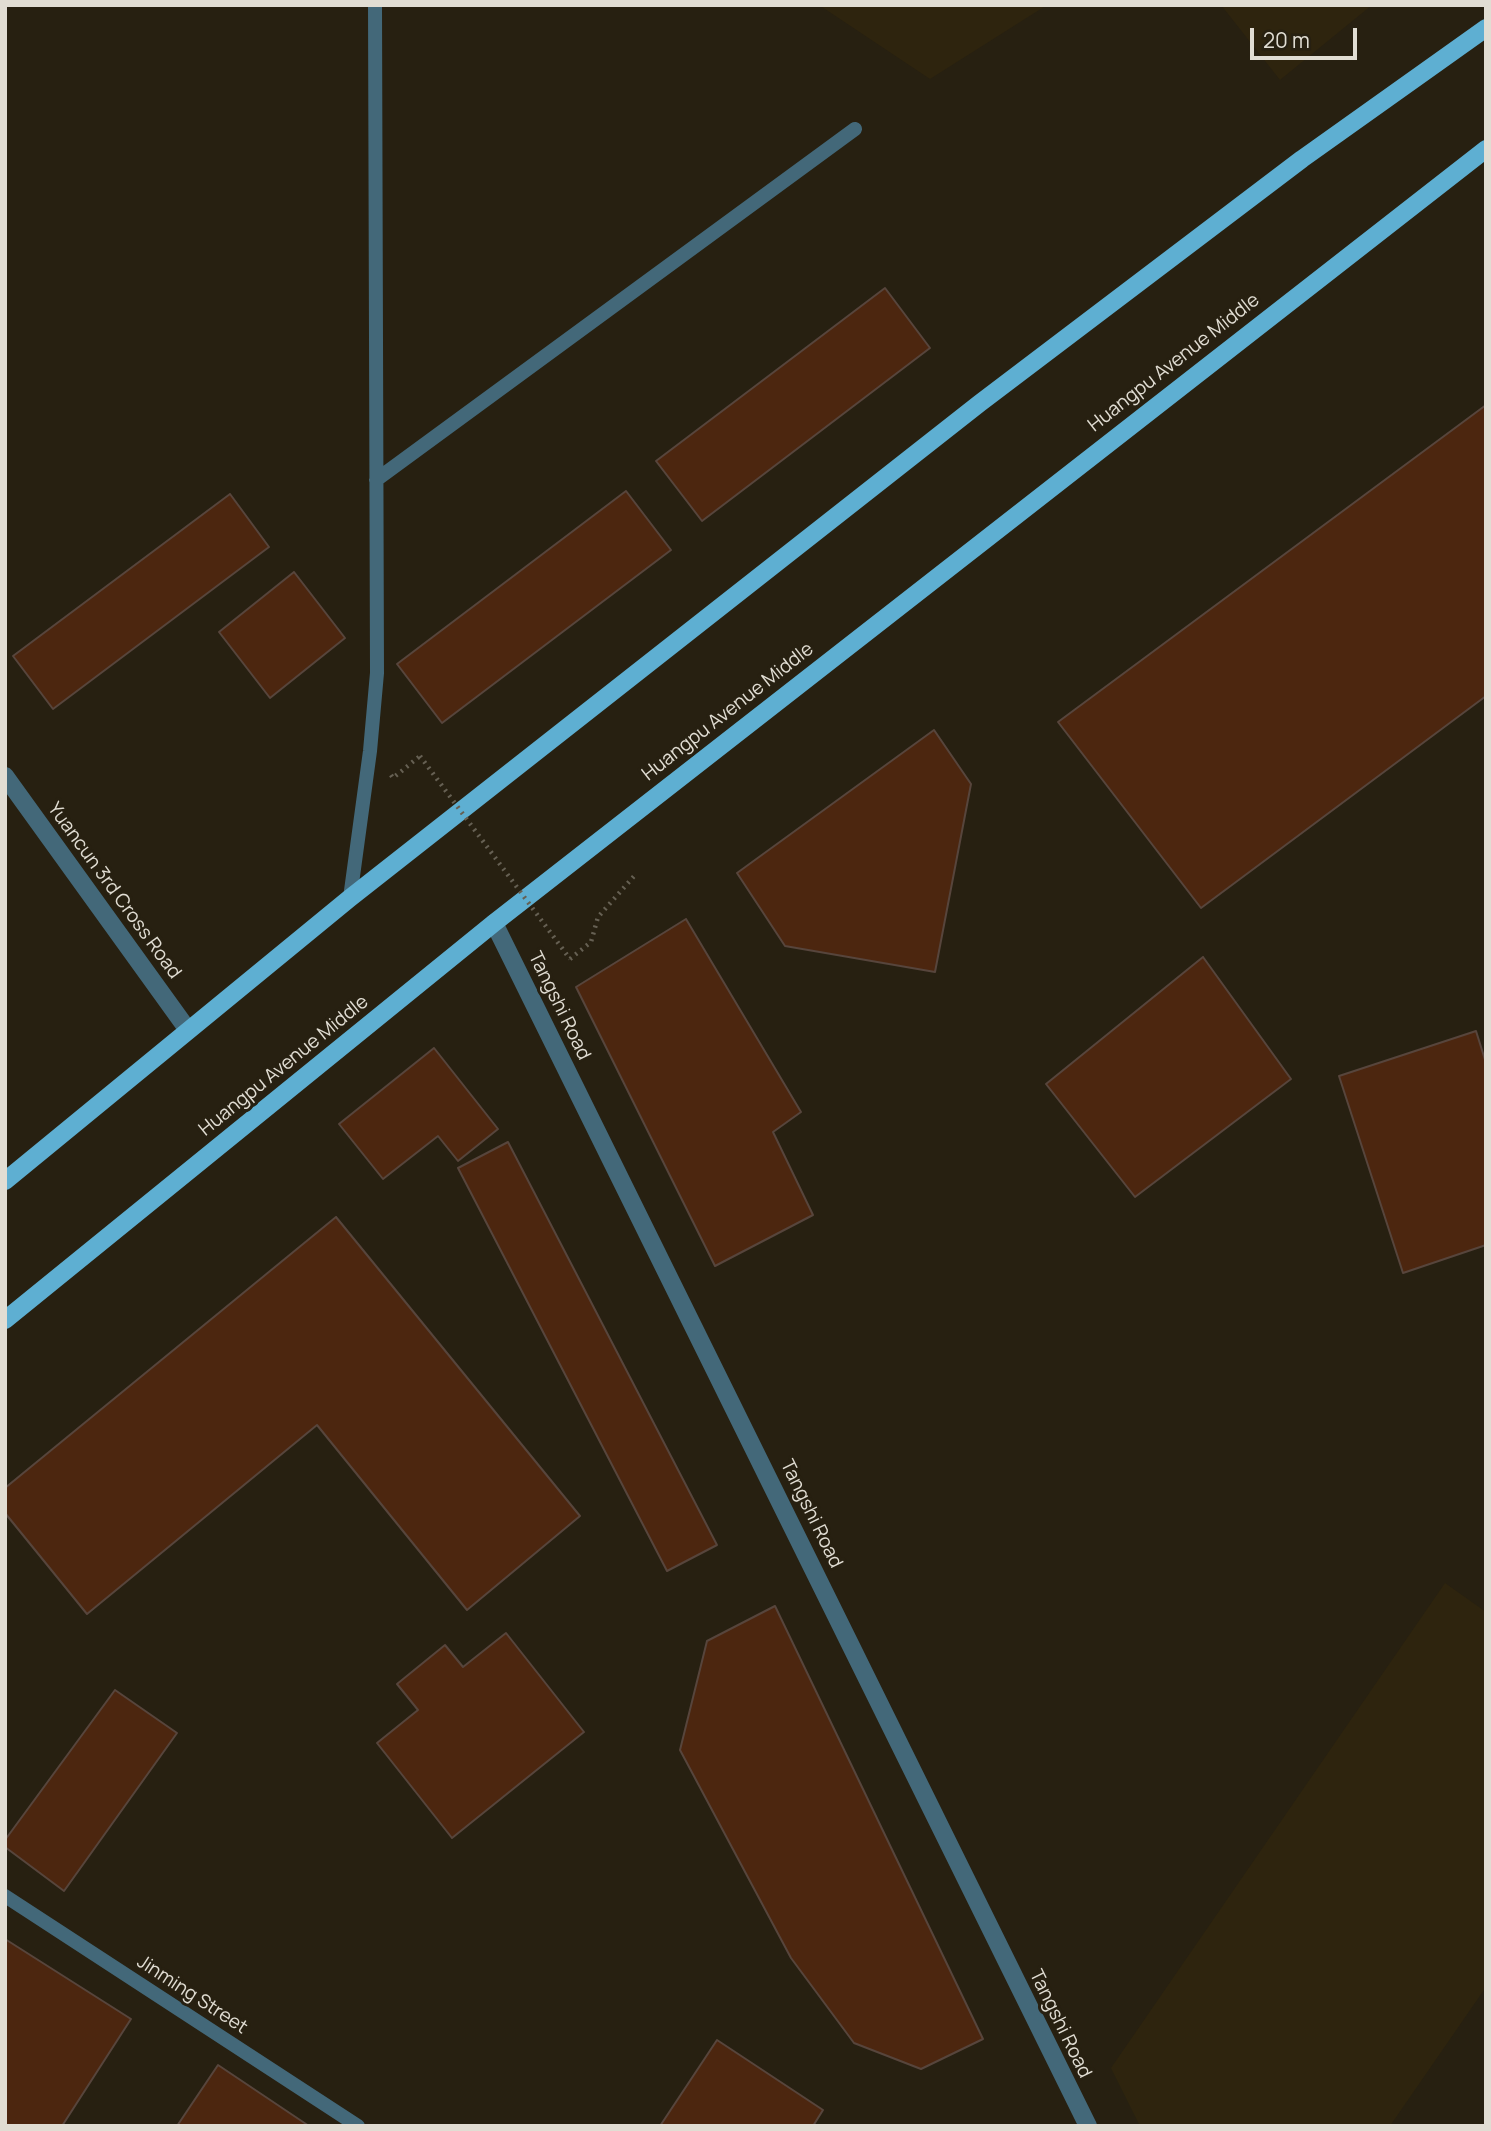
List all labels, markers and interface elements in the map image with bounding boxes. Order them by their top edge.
scale bar [1253,14,1360,58]
text: 20 m [1263,26,1310,54]
street label: Huangpu Avenue Middle [1084,289,1264,437]
street label: Huangpu Avenue Middle [638,638,818,786]
street label: Yuancun 3rd Cross Road [42,798,186,984]
street label: Tangshi Road [523,948,595,1064]
street label: Huangpu Avenue Middle [195,991,373,1141]
street label: Tangshi Road [775,1456,847,1572]
street label: Jinming Street [132,1951,252,2039]
street label: Tangshi Road [1024,1966,1096,2082]

